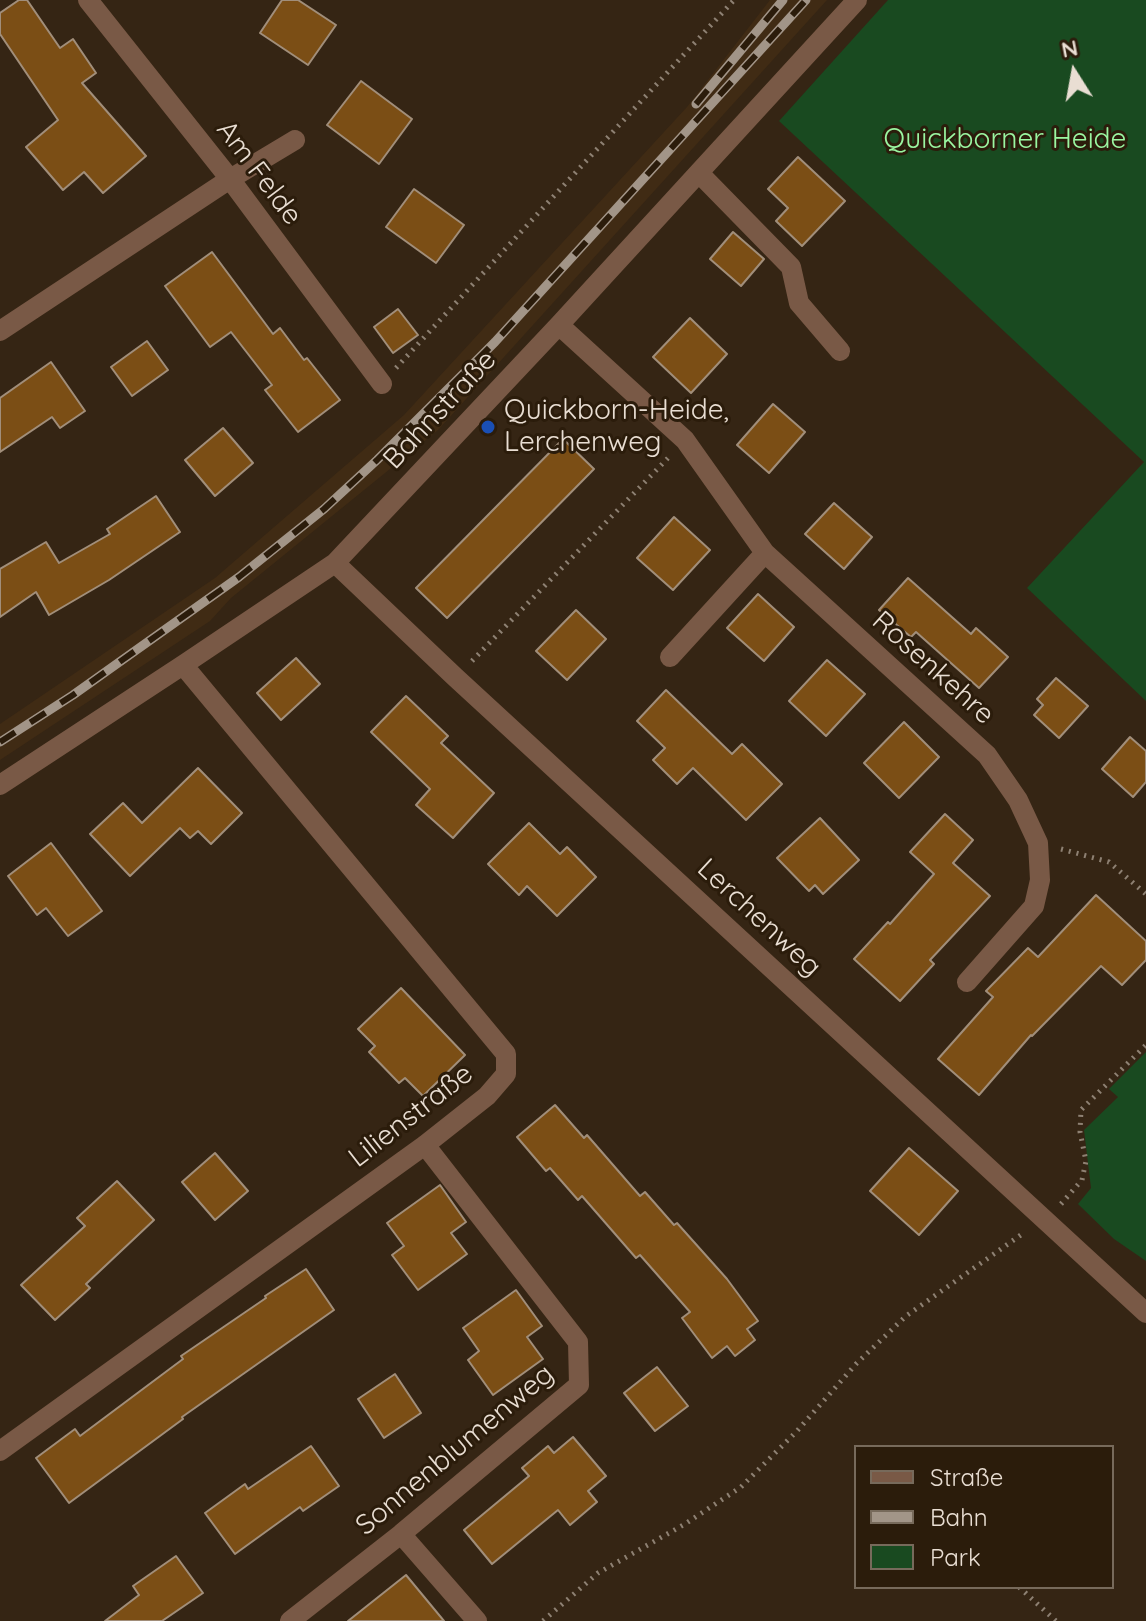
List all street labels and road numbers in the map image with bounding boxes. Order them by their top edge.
street label: Am Felde [209,114,309,232]
street label: Bahnstraße [377,344,503,476]
street label: Rosenkehre [865,604,1001,732]
street label: Lerchenweg [690,852,828,984]
street label: Lilienstraße [342,1057,480,1175]
street label: Sonnenblumenweg [349,1357,561,1543]

